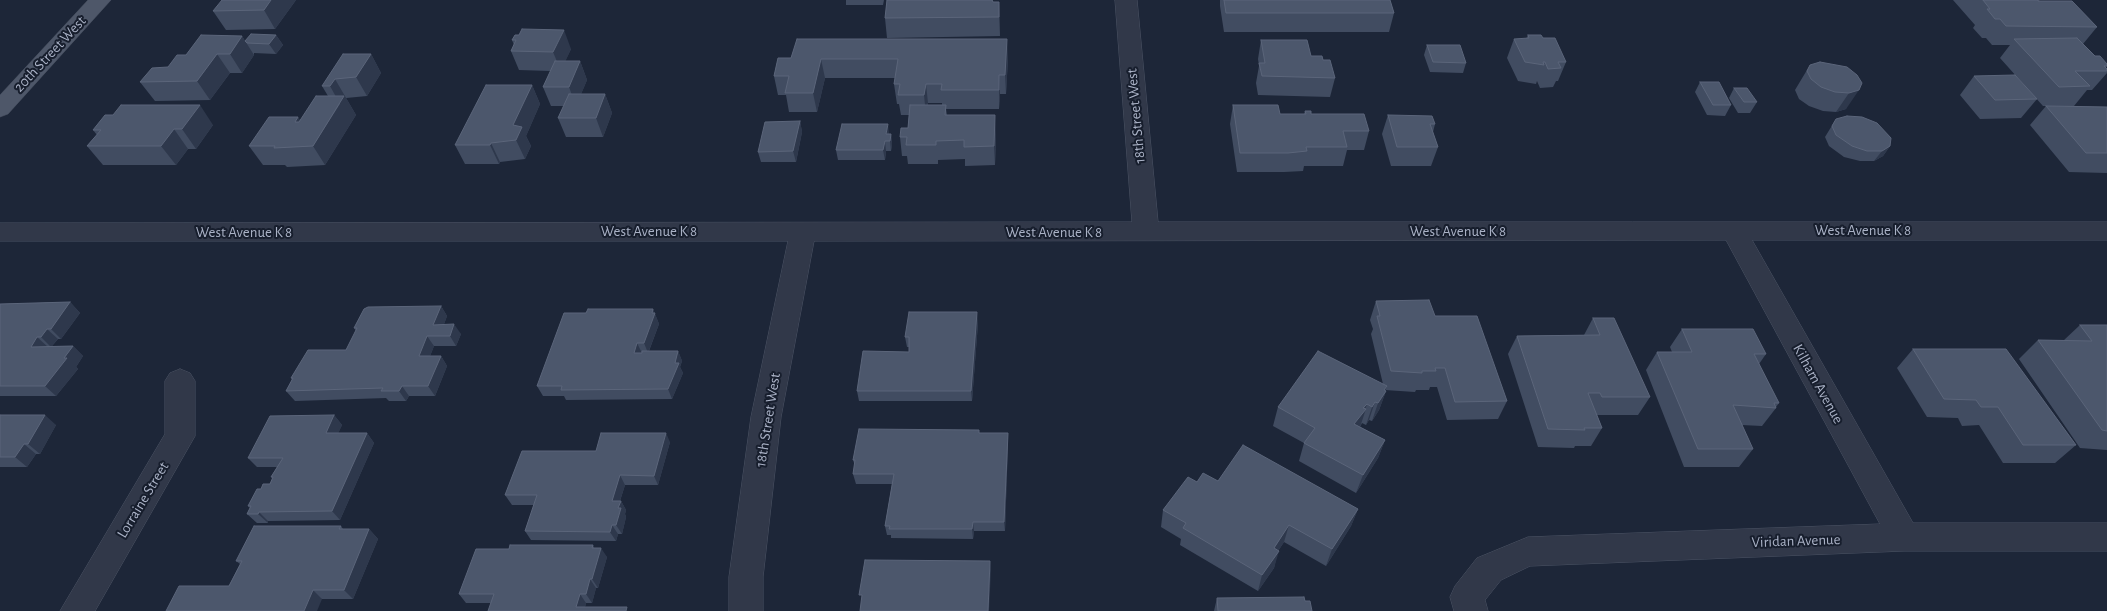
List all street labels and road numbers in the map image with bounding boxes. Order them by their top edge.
street label: 20th Street West [10,12,90,96]
street label: 18th Street West [1123,68,1149,164]
street label: West Avenue K 8 [1815,221,1911,239]
street label: West Avenue K 8 [601,222,697,240]
street label: West Avenue K 8 [1410,222,1506,240]
street label: West Avenue K 8 [196,223,292,241]
street label: West Avenue K 8 [1006,223,1102,241]
street label: Kilham Avenue [1789,341,1847,427]
street label: 18th Street West [752,372,784,468]
street label: Lorraine Street [113,459,173,541]
street label: Viridan Avenue [1751,530,1841,552]

